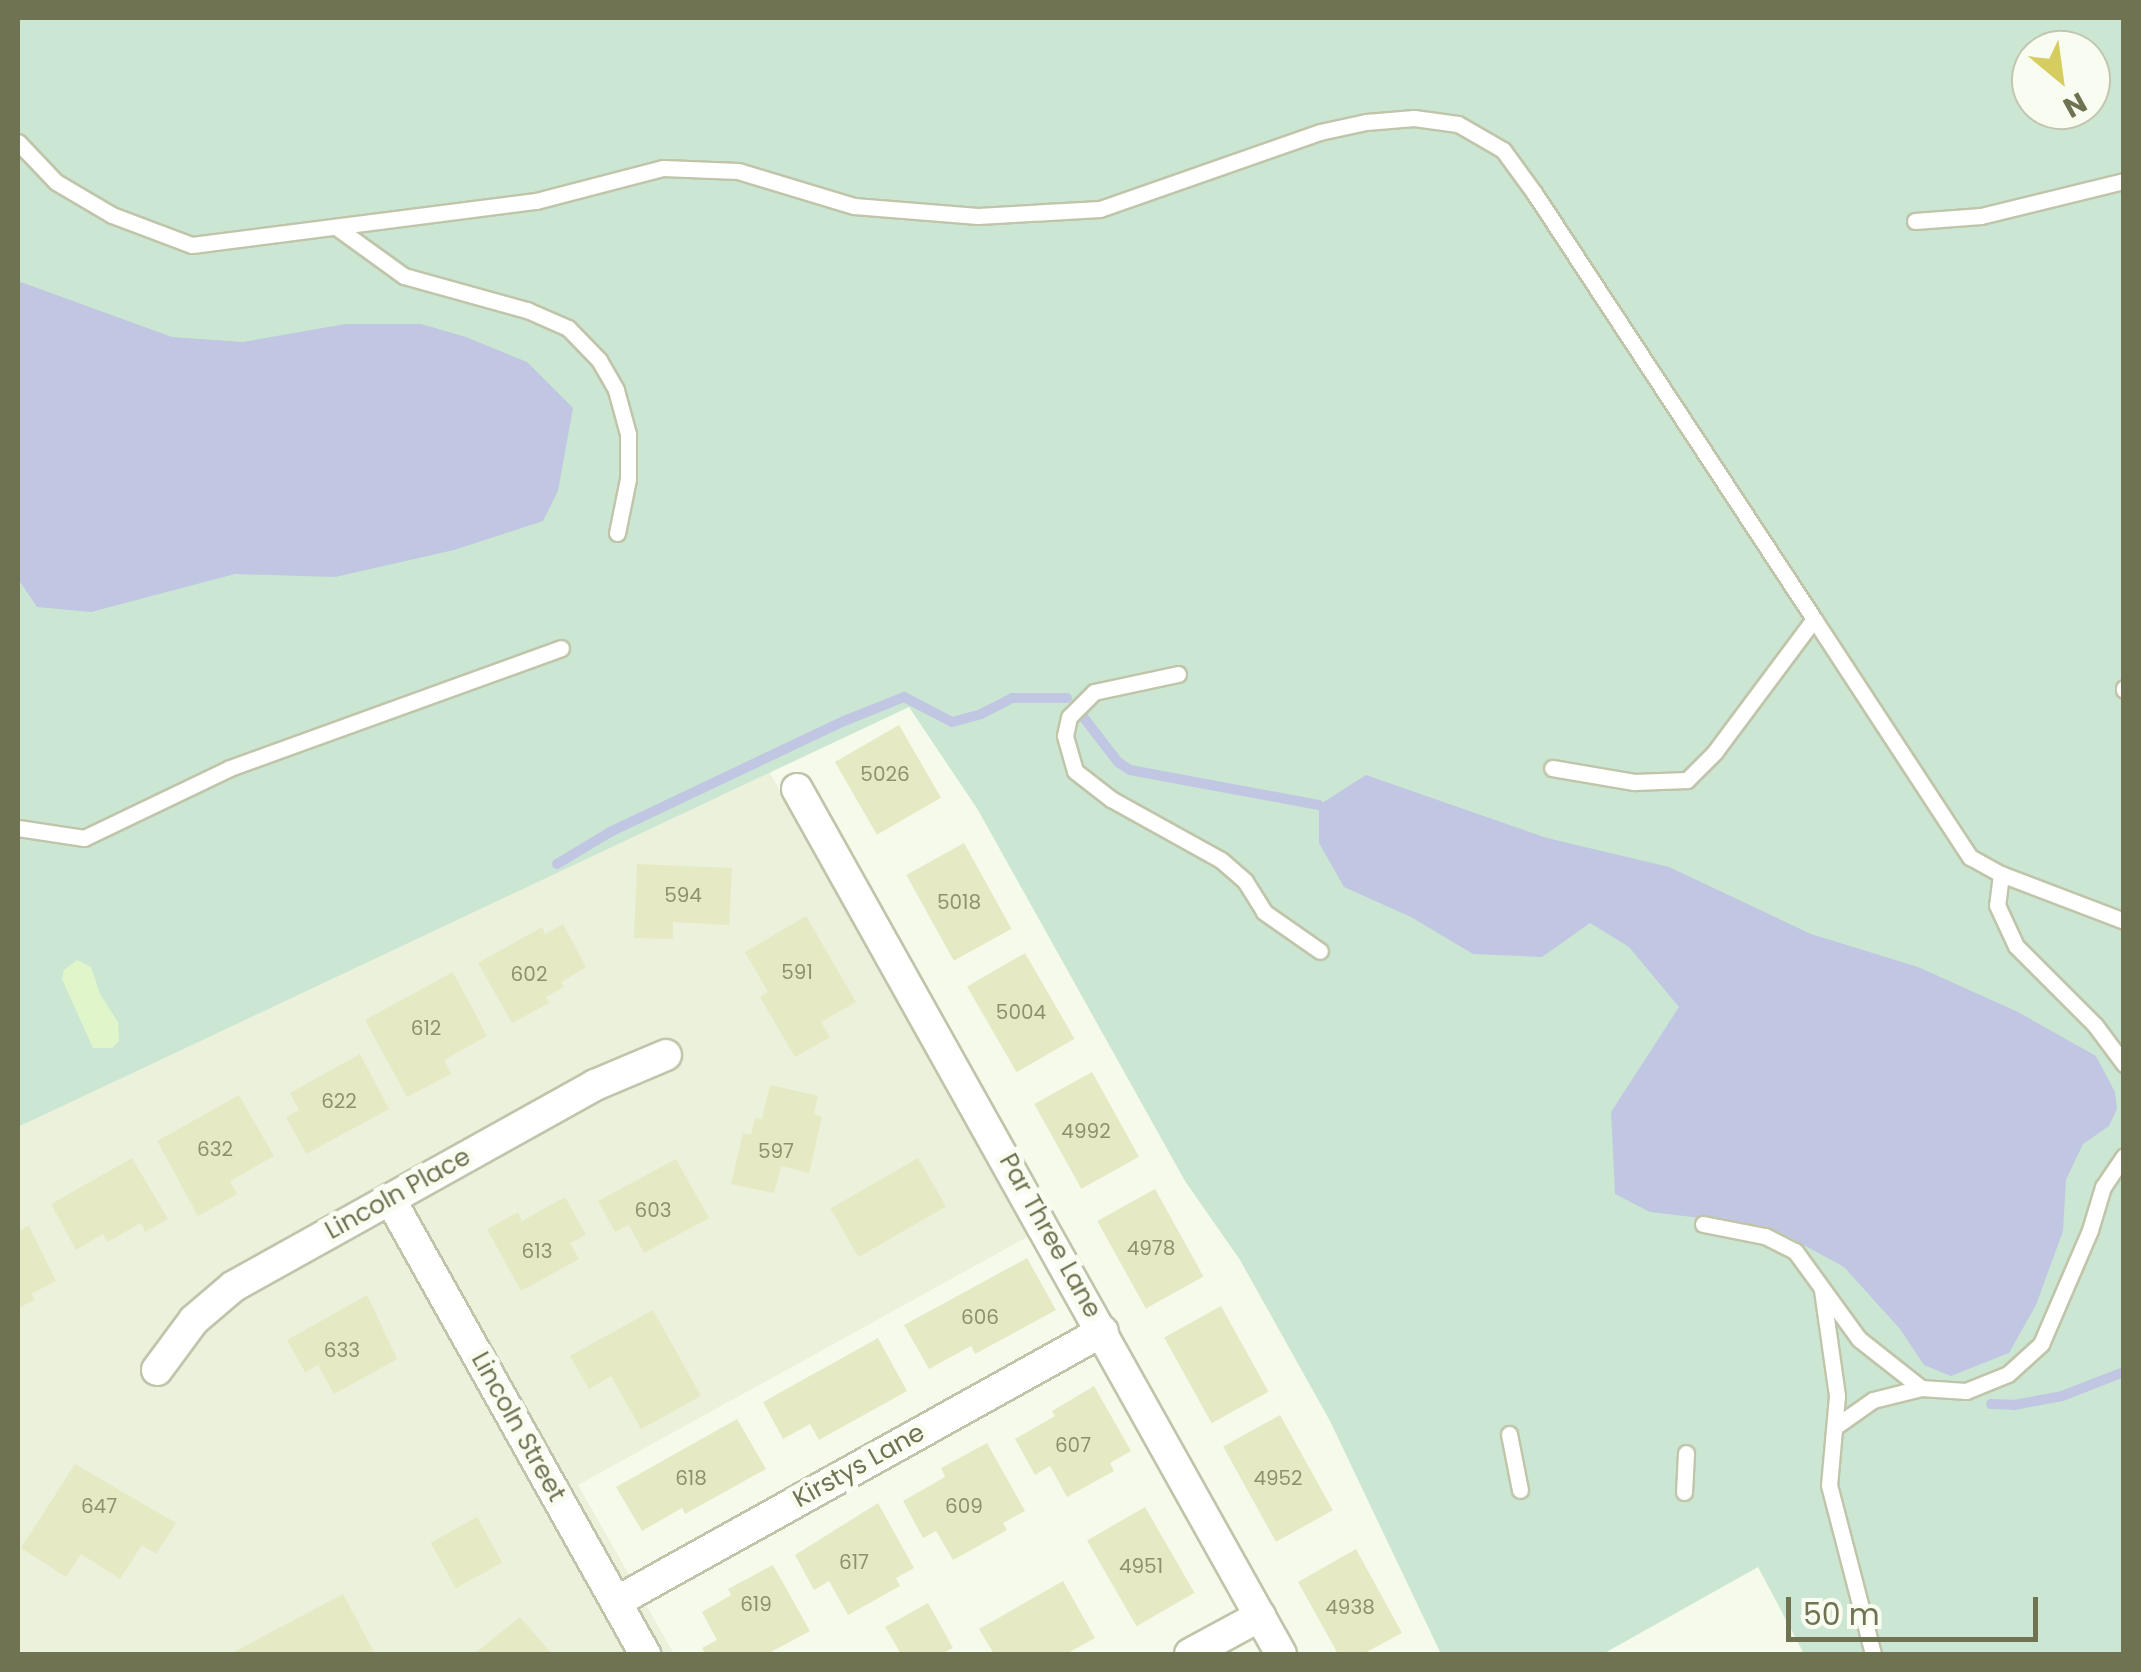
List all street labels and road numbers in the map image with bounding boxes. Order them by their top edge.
street label: Lincoln Place [320,1142,476,1246]
street label: Par Three Lane [992,1149,1108,1323]
street label: Lincoln Street [465,1347,571,1507]
street label: Kirstys Lane [788,1418,930,1514]

